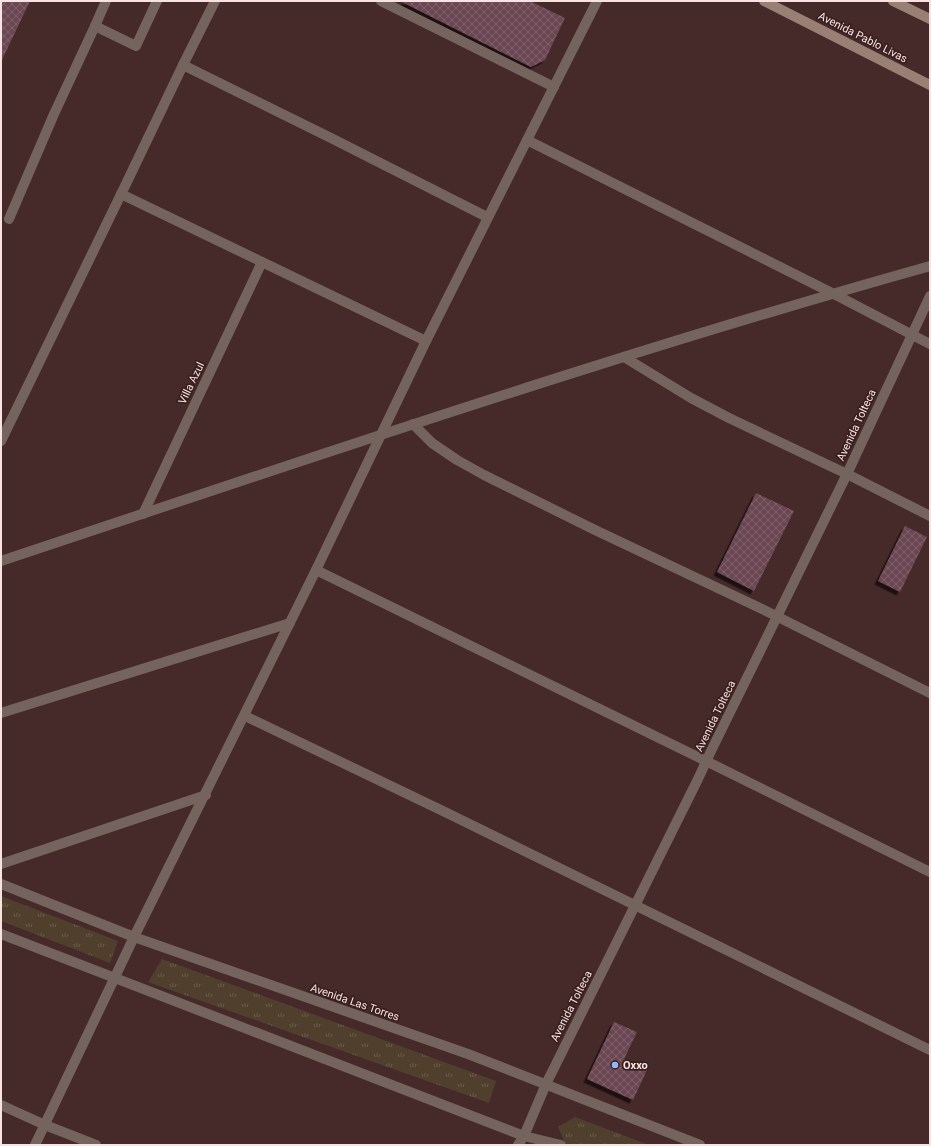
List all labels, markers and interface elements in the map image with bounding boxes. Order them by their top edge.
street label: Avenida Pablo Livas [816,9,910,66]
street label: Villa Azul [176,360,207,406]
street label: Avenida Tolteca [834,387,879,463]
street label: Avenida Tolteca [693,678,738,754]
street label: Avenida Tolteca [548,969,595,1044]
street label: Avenida Las Torres [309,981,401,1024]
place label: Oxxo [623,1059,648,1072]
marker: Oxxo [610,1060,620,1070]

